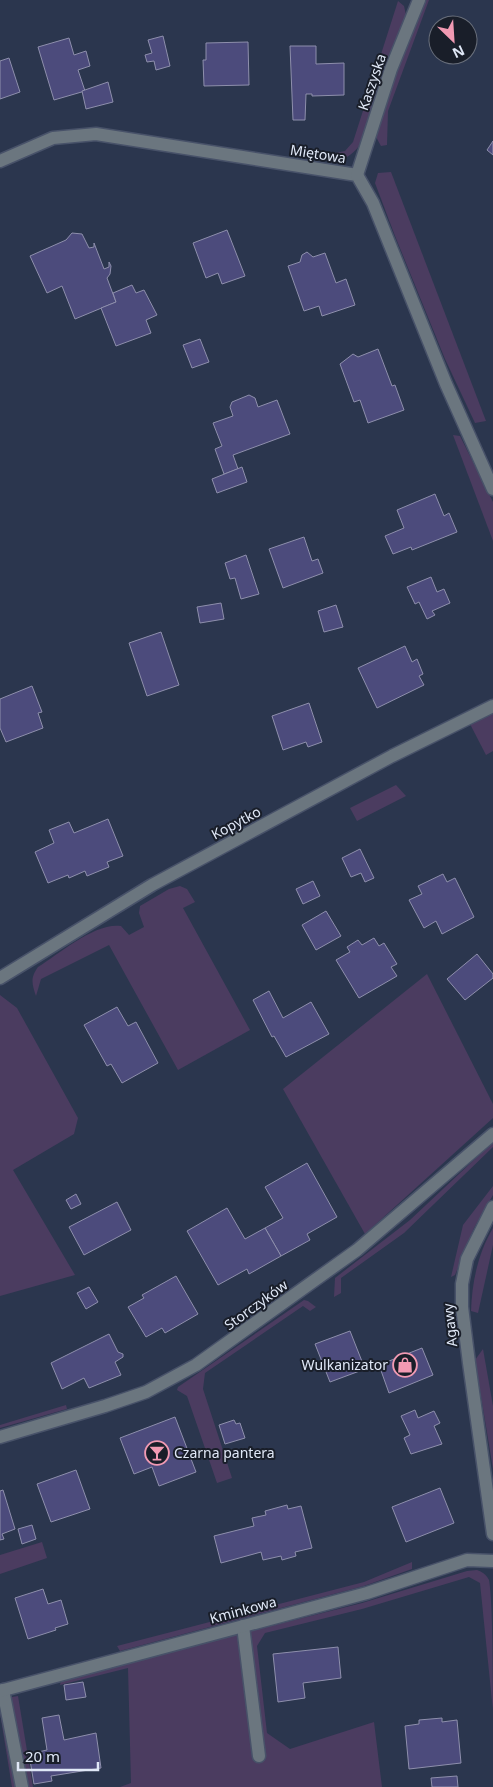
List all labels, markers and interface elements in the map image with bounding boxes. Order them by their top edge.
north arrow [428,15,478,65]
text: N [450,41,468,63]
street label: Kaszyska [353,51,390,113]
street label: Miętowa [289,140,347,167]
street label: Kopytko [208,802,264,844]
street label: Storczyków [220,1275,291,1334]
street label: Agawy [438,1302,461,1348]
shop icon: Wulkanizator [392,1352,418,1378]
place label: Wulkanizator [302,1355,388,1374]
bar icon: Czarna pantera [144,1440,170,1466]
place label: Czarna pantera [174,1443,275,1462]
street label: Kminkowa [207,1591,278,1628]
scale bar [18,1740,98,1772]
text: 20 m [25,1746,60,1766]

